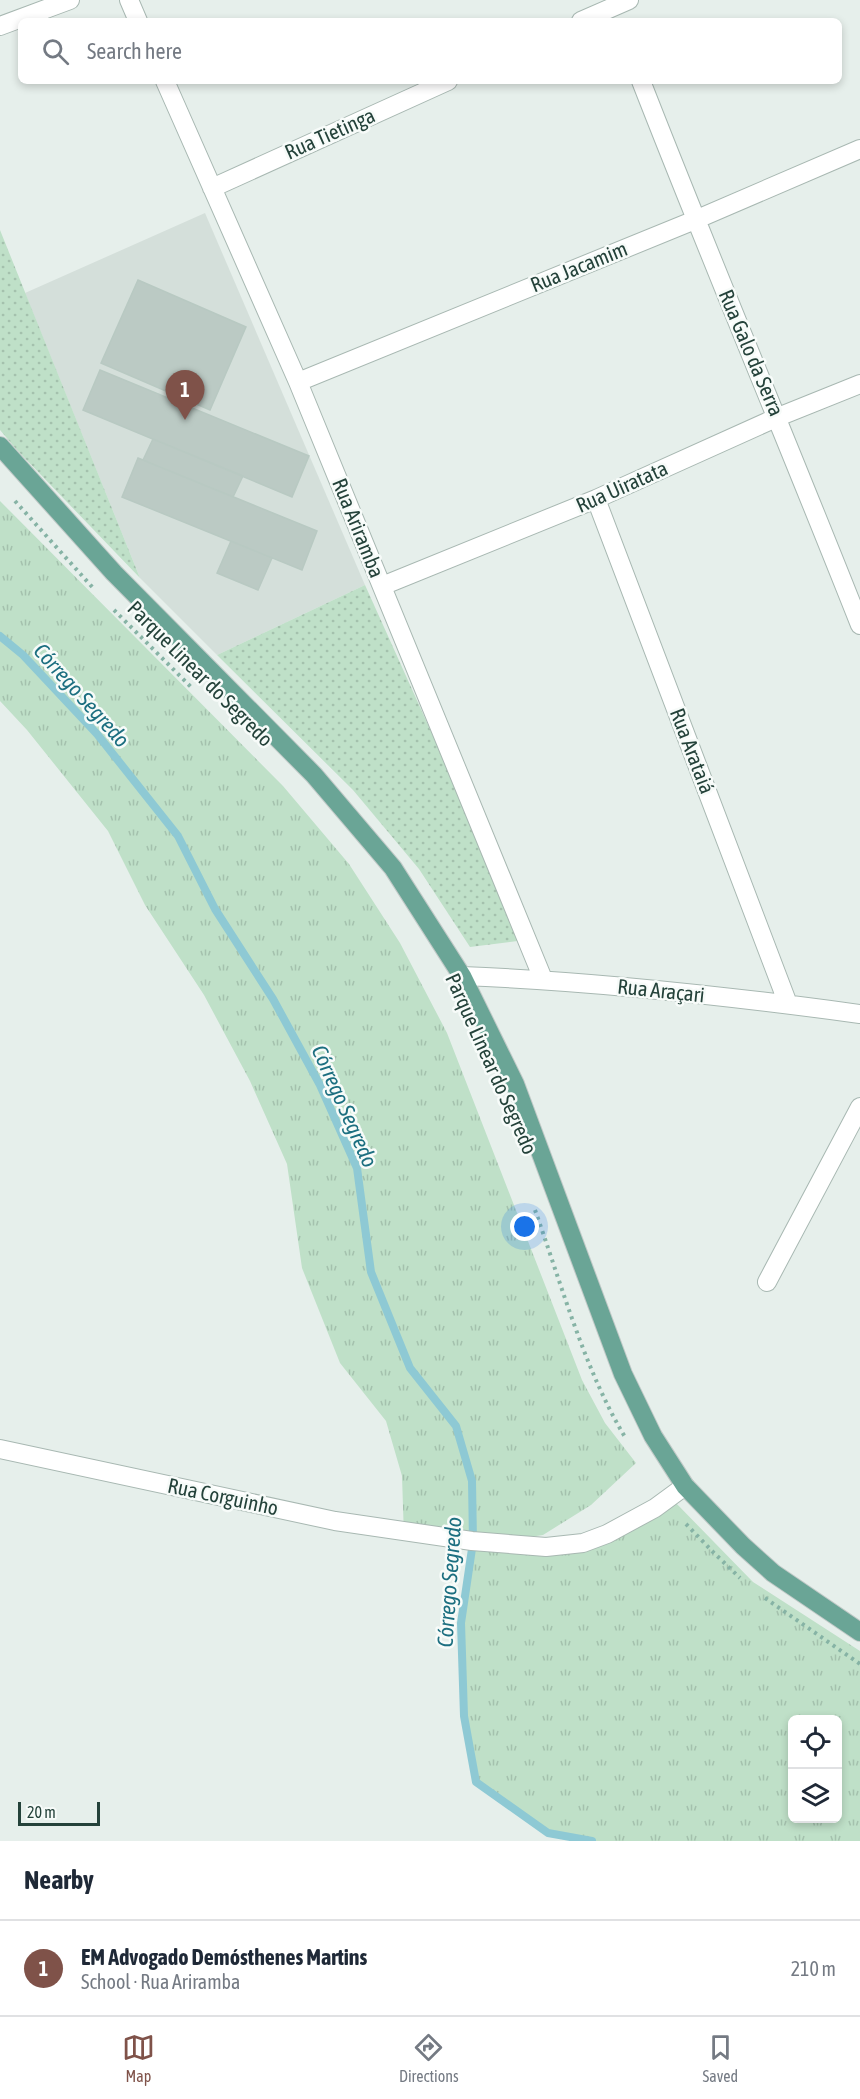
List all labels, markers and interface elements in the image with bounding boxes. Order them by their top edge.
search box [18,18,842,84]
icon: search [39,35,72,68]
text: Search here [87,38,182,64]
street label: Rua Tietinga [281,103,378,164]
street label: Rua Jacamim [527,236,631,296]
street label: Rua Galo da Serra [715,286,789,419]
pin: 1 [166,370,204,420]
street label: Rua Uiratata [572,455,671,517]
street label: Rua Ariramba [328,474,390,581]
street label: Parque Linear do Segredo [123,596,278,751]
water label: Córrego Segredo [29,638,135,752]
street label: Rua Arataiá [666,705,720,797]
street label: Parque Linear do Segredo [441,969,543,1158]
street label: Rua Araçari [616,973,706,1007]
water label: Córrego Segredo [307,1041,383,1171]
your location [510,1212,539,1241]
street label: Rua Corguinho [166,1473,281,1519]
water label: Córrego Segredo [431,1516,467,1648]
map controls [788,1715,842,1823]
button: locate [788,1715,842,1769]
button: layers [788,1769,842,1823]
scale bar [18,1799,100,1826]
text: 20 m [27,1803,56,1821]
text: Nearby [24,1865,94,1895]
text: EM Advogado Demósthenes Martins [81,1944,367,1970]
text: 1 [39,1957,48,1980]
text: 210 m [791,1957,836,1980]
text: School · Rua Ariramba [81,1970,240,1993]
tab: Map [122,2031,155,2085]
tab: Directions [399,2031,459,2085]
tab: Saved [703,2031,738,2085]

